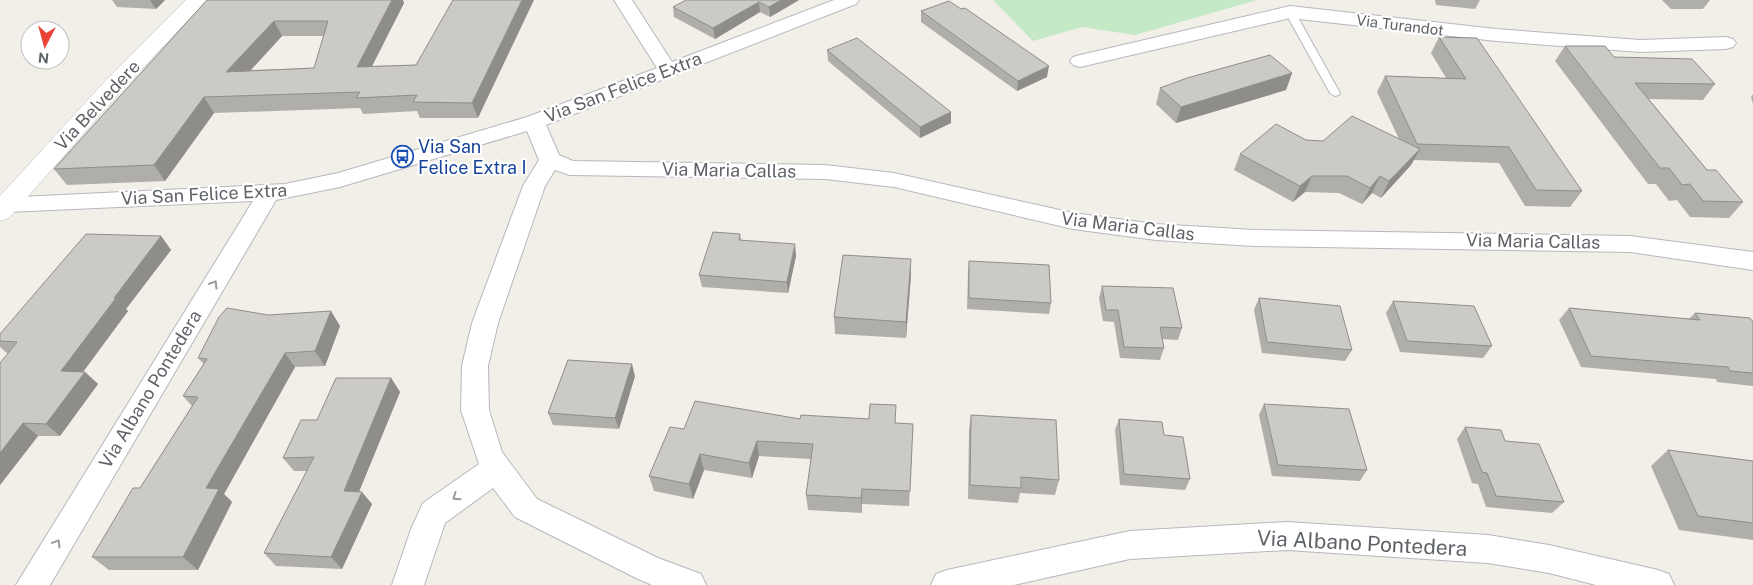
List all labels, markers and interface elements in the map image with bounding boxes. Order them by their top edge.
street label: Via Turandot [1355,11,1445,39]
north arrow [20,20,70,70]
street label: Via San Felice Extra [541,47,705,127]
text: N [37,49,50,66]
street label: Via Belvedere [50,56,144,154]
place label: Via San Felice Extra I [418,136,527,178]
bus stop icon: Via San Felice Extra I [390,144,414,168]
street label: Via Maria Callas [662,158,796,182]
street label: Via San Felice Extra [120,179,288,209]
street label: Via Maria Callas [1060,207,1196,245]
street label: Via Maria Callas [1466,229,1600,253]
one-way arrow [207,281,217,290]
street label: Via Albano Pontedera [95,306,205,472]
one-way arrow [452,491,462,500]
street label: Via Albano Pontedera [1256,525,1468,561]
one-way arrow [51,540,61,549]

